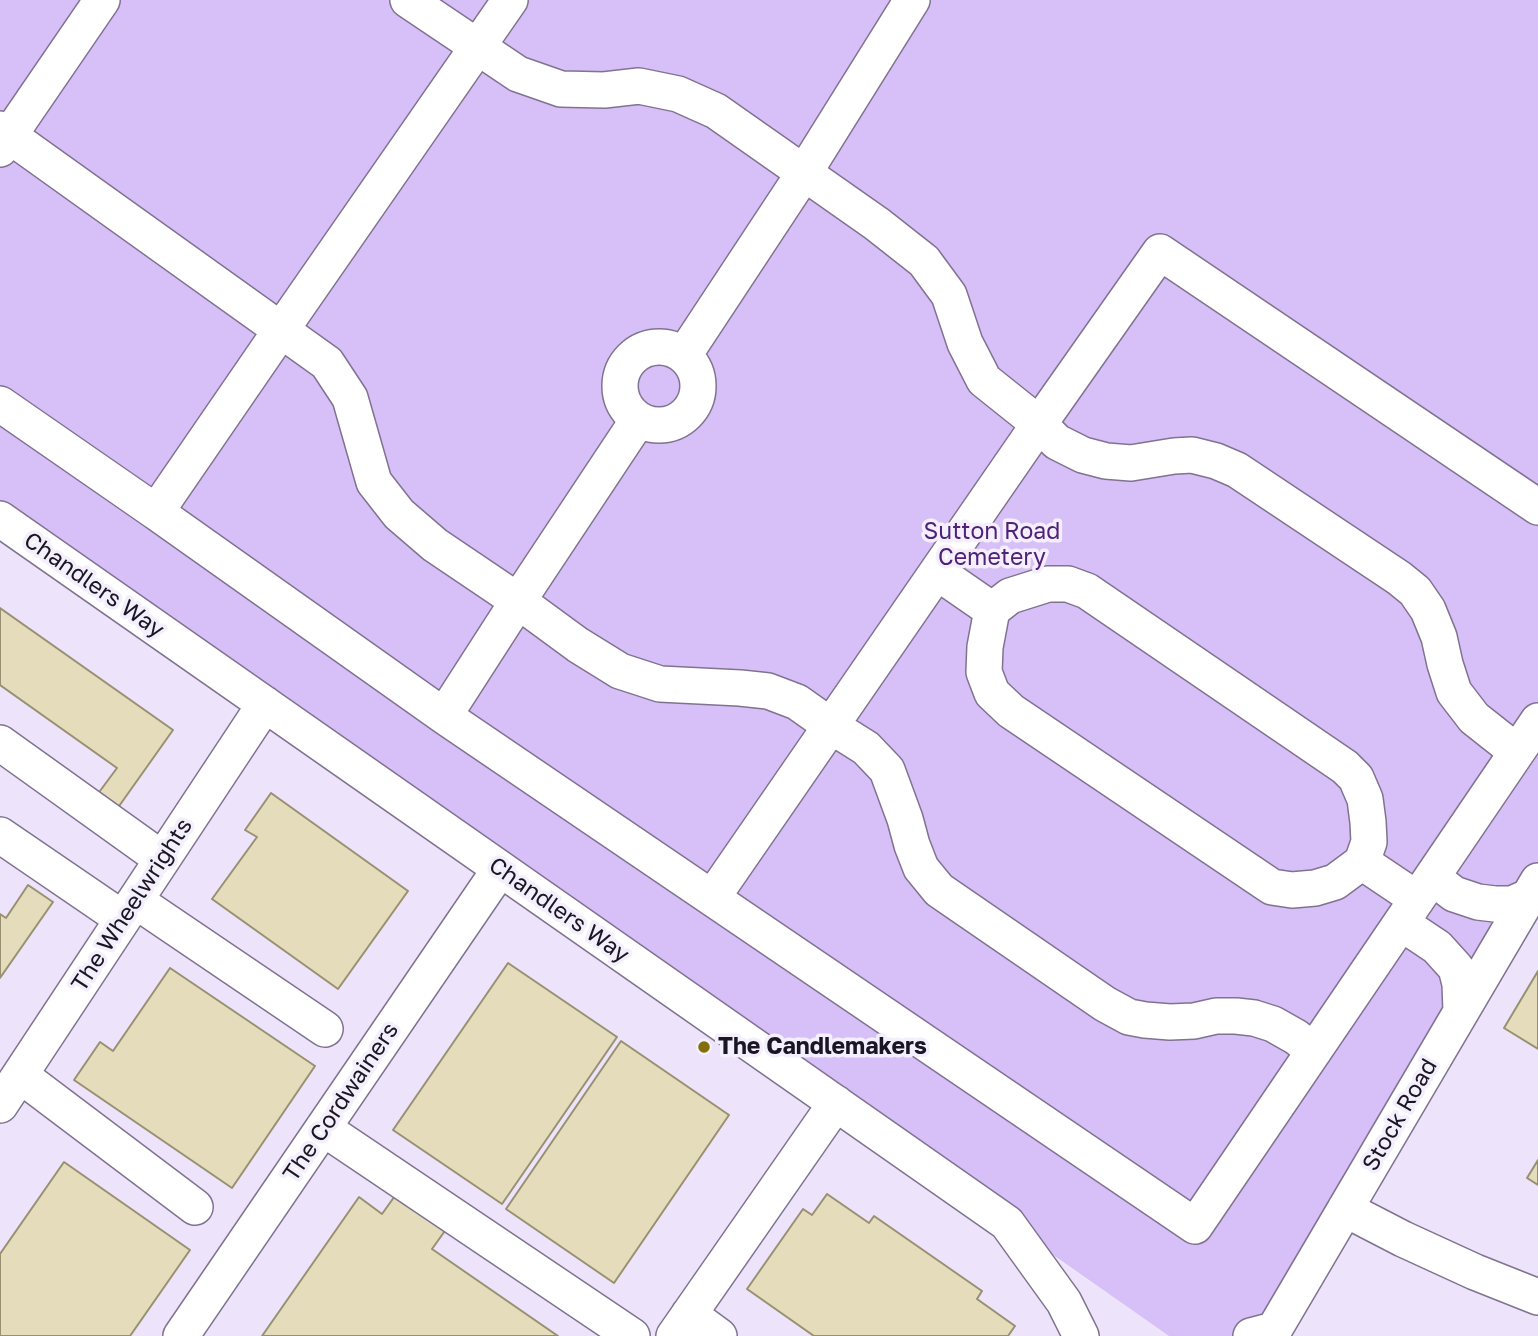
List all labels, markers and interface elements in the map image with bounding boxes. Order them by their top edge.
park label: Sutton Road Cemetery [924,518,1060,572]
street label: Chandlers Way [18,526,170,644]
street label: The Wheelwrights [66,813,198,997]
street label: Chandlers Way [483,851,635,969]
street label: The Cordwainers [278,1017,404,1187]
place label: The Candlemakers [718,1033,927,1061]
marker: The Candlemakers [696,1039,712,1055]
street label: Stock Road [1357,1054,1443,1176]

